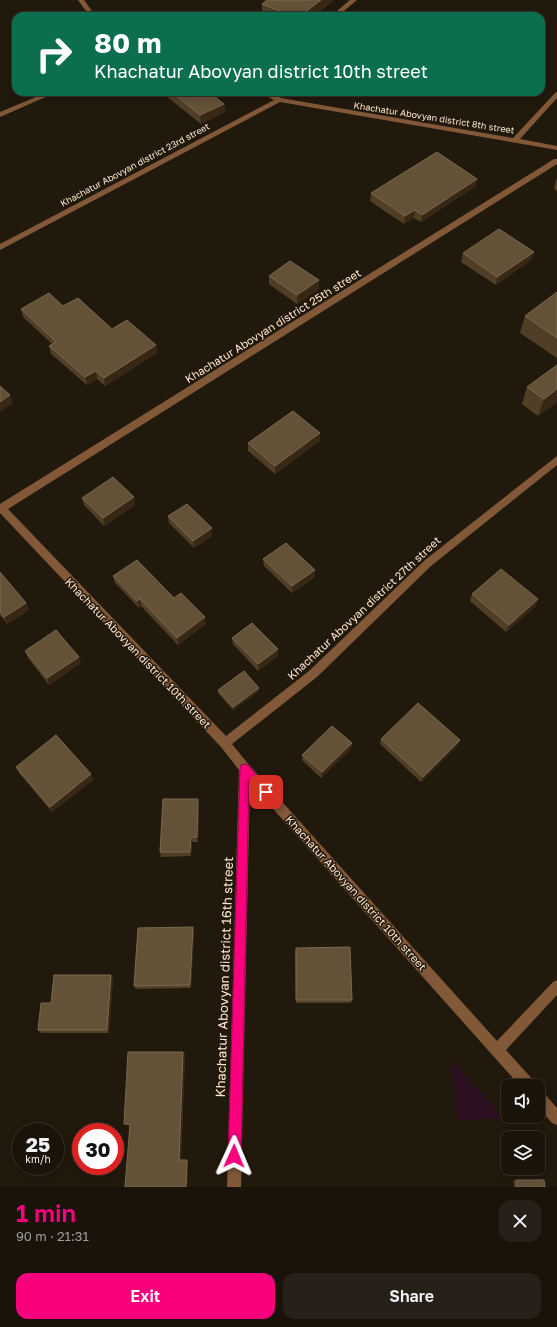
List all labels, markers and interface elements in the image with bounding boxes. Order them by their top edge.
text: 80 m [94,26,162,59]
icon: right [28,28,80,80]
text: Khachatur Abovyan district 10th street [94,60,428,82]
street label: Khachatur Abovyan district 8th street [353,99,516,136]
street label: Khachatur Abovyan district 23rd street [58,120,212,209]
street label: Khachatur Abovyan district 25th street [183,266,363,385]
street label: Khachatur Abovyan district 27th street [285,533,443,682]
street label: Khachatur Abovyan district 10th street [63,575,214,731]
pin [249,775,283,809]
icon: arrive [255,781,277,803]
street label: Khachatur Abovyan district 10th street [283,812,429,973]
street label: Khachatur Abovyan district 16th street [212,856,236,1098]
map controls [501,1079,545,1175]
button: sound [501,1079,545,1123]
speed limit sign: 30 [72,1123,124,1175]
button: layers [501,1131,545,1175]
text: 25 [26,1132,50,1156]
position arrow [213,1135,255,1177]
text: km/h [25,1153,51,1165]
text: 1 min [16,1198,76,1227]
button: close [499,1200,541,1242]
text: 90 m · 21:31 [16,1228,89,1244]
button: Exit [16,1273,275,1319]
button: Share [283,1273,541,1319]

